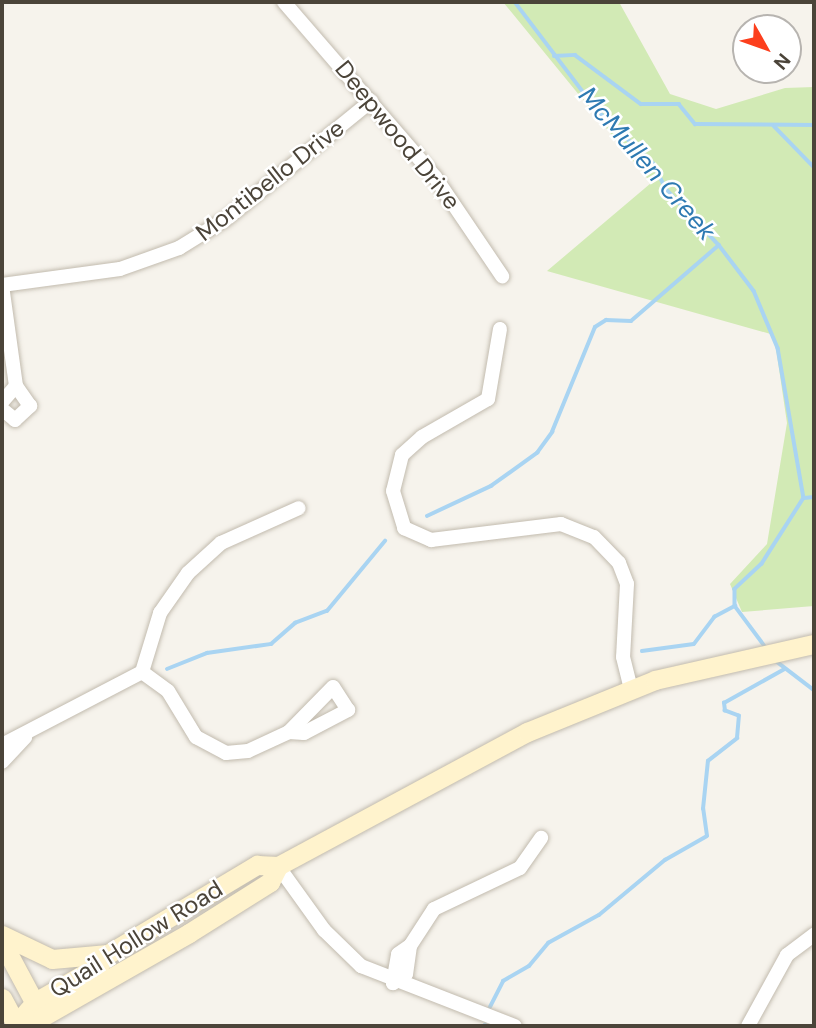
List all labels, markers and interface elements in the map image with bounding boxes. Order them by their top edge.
north arrow [732,14,802,84]
text: N [768,48,796,75]
street label: Deepwood Drive [329,55,467,215]
water label: McMullen Creek [572,81,722,247]
street label: Montibello Drive [190,113,350,247]
street label: Quail Hollow Road [44,874,228,1004]

